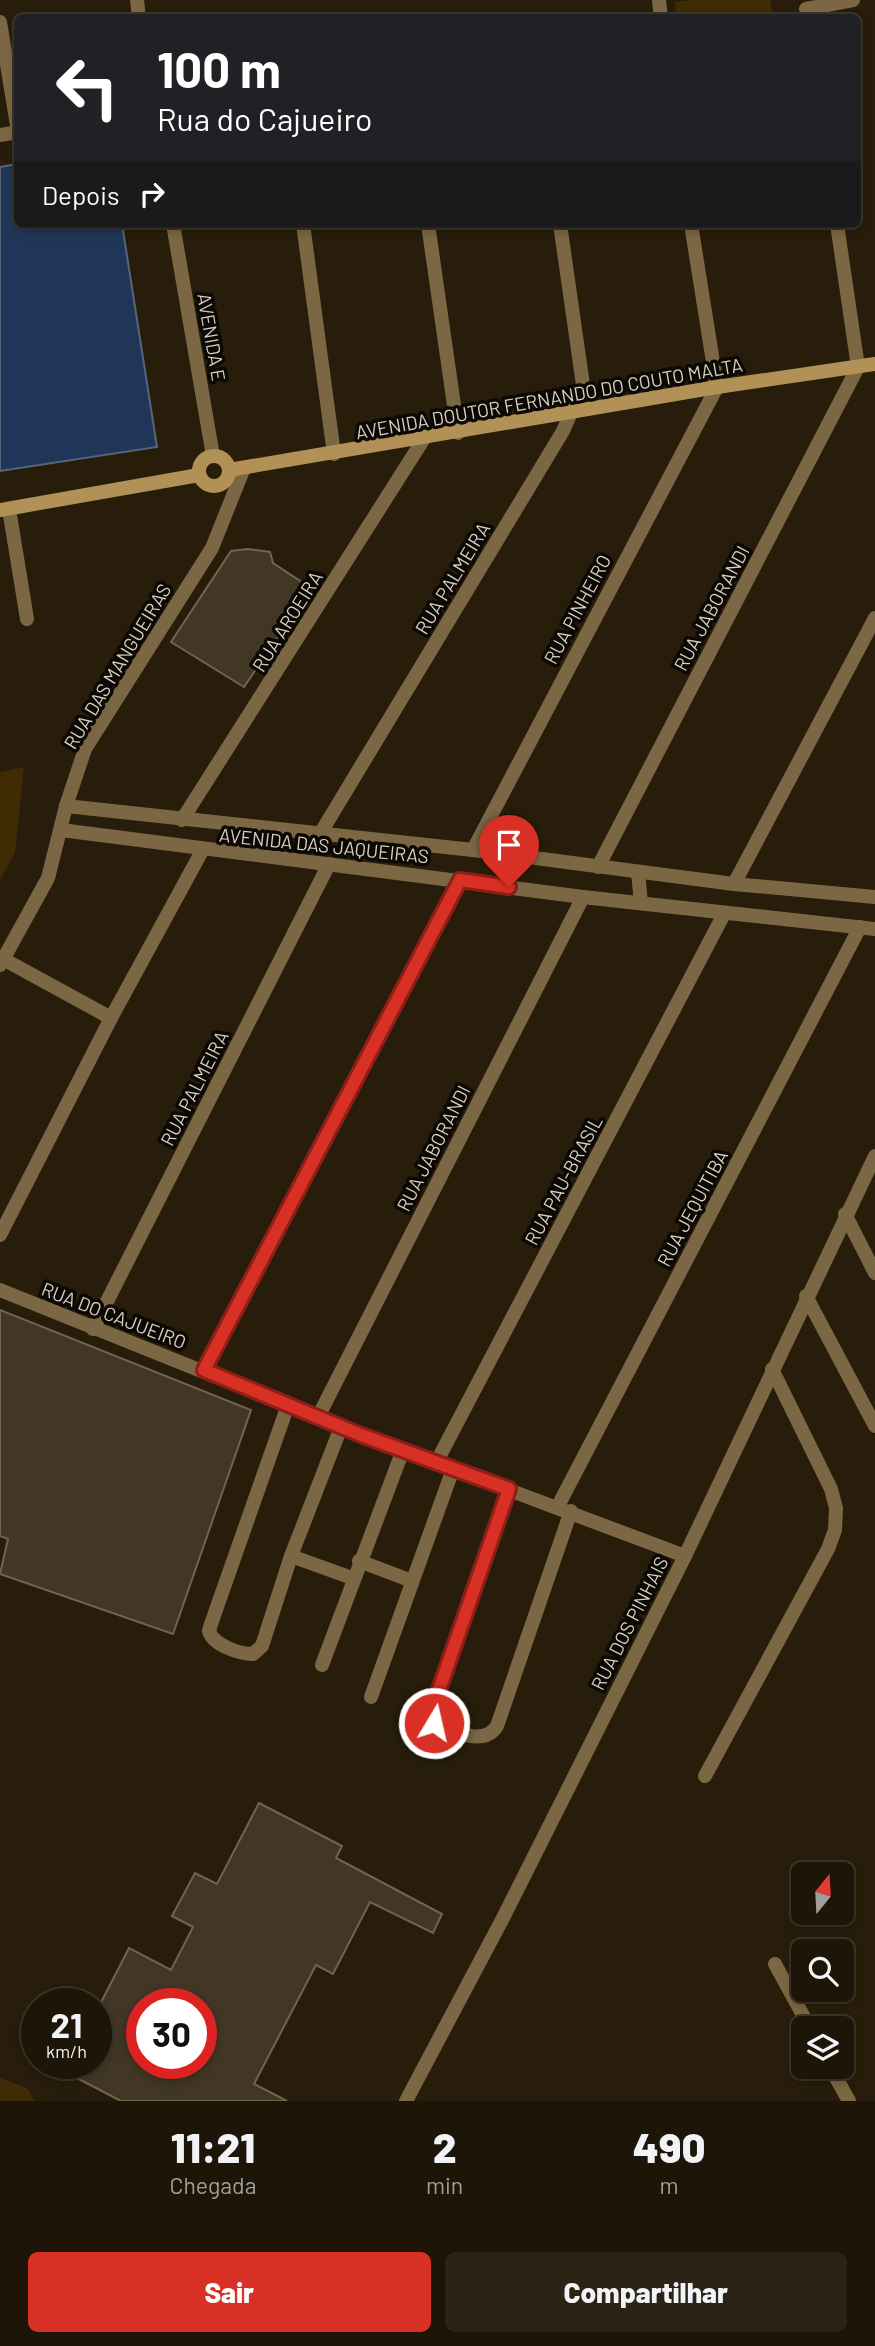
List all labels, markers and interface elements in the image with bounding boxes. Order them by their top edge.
text: 100 m [157,39,281,98]
icon: left [42,42,133,133]
text: Rua do Cajueiro [157,99,373,137]
icon: right [133,175,171,213]
text: Depois [42,179,119,210]
street label: AVENIDA E [193,291,231,383]
street label: AVENIDA DOUTOR FERNANDO DO COUTO MALTA [354,353,744,443]
street label: RUA PALMEIRA [410,518,494,638]
street label: RUA JABORANDI [668,542,754,674]
street label: RUA PINHEIRO [539,550,615,668]
street label: RUA AROEIRA [247,566,327,676]
street label: RUA DAS MANGUEIRAS [59,579,175,753]
pin [479,815,539,887]
street label: AVENIDA DAS JAQUEIRAS [218,823,430,867]
icon: arrive [490,826,528,864]
street label: RUA PALMEIRA [155,1027,233,1149]
street label: RUA JABORANDI [391,1081,475,1215]
street label: RUA PAU-BRASIL [519,1111,607,1249]
street label: RUA JEQUITIBA [652,1146,732,1270]
street label: RUA DO CAJUEIRO [38,1277,190,1353]
street label: RUA DOS PINHAIS [585,1552,673,1694]
position arrow [397,1686,471,1760]
north arrow [791,1862,854,1925]
map controls [791,1862,854,2079]
button: search [791,1939,854,2002]
speed limit sign: 30 [126,1988,217,2079]
text: 21 [51,2003,82,2045]
button: layers [791,2016,854,2079]
text: km/h [46,2040,87,2062]
text: 11:21 [171,2121,255,2171]
text: 2 [433,2121,457,2171]
text: 490 [633,2121,705,2171]
text: Chegada [170,2171,256,2199]
text: min [426,2171,463,2199]
text: m [660,2171,679,2199]
button: Sair [28,2252,431,2332]
button: Compartilhar [445,2252,847,2332]

